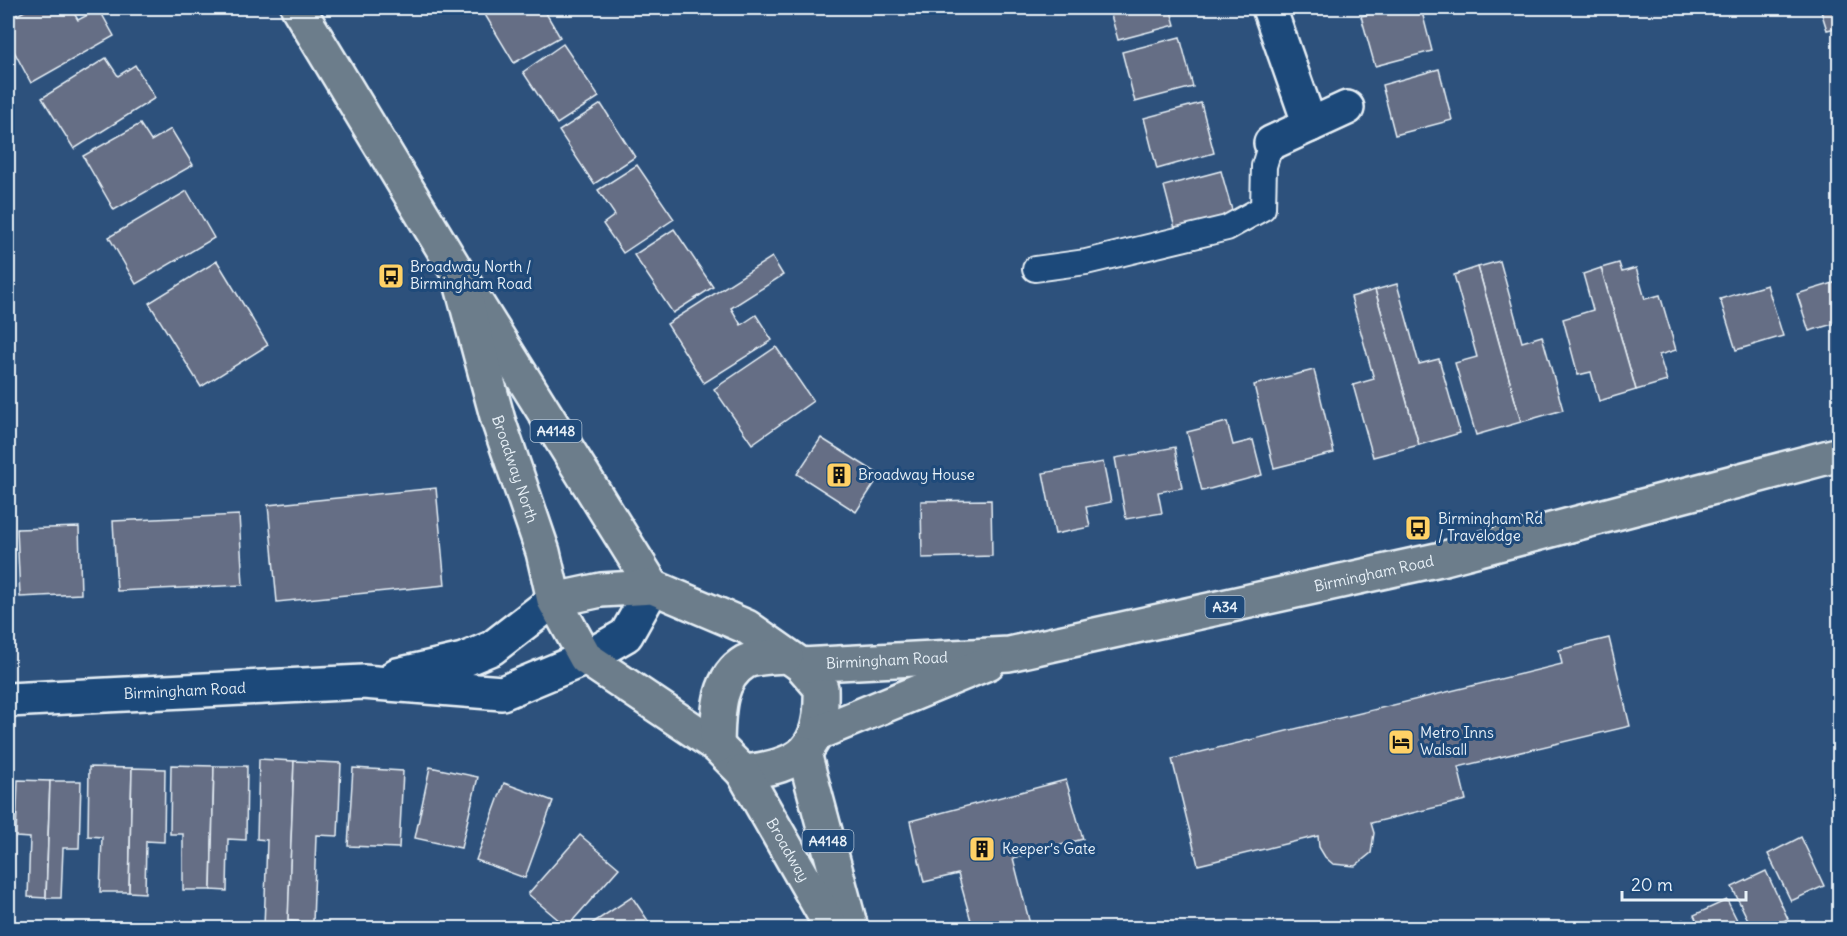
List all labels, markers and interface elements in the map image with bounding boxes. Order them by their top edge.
place label: Broadway North / Birmingham Road [410,257,532,293]
bus stop icon: Broadway North / Birmingham Road [376,261,406,291]
street label: Broadway North [488,413,542,526]
road number: A4148 [530,420,582,442]
building icon: Broadway House [824,460,854,490]
place label: Broadway House [858,465,975,484]
place label: Birmingham Rd / Travelodge [1438,509,1543,545]
bus stop icon: Birmingham Rd / Travelodge [1403,513,1433,543]
street label: Birmingham Road [1312,551,1436,596]
road number: A34 [1206,596,1244,618]
street label: Birmingham Road [825,647,948,673]
street label: Birmingham Road [123,678,246,703]
place label: Metro Inns Walsall [1420,723,1494,759]
hotel icon: Metro Inns Walsall [1386,727,1416,757]
street label: Broadway [762,815,814,885]
road number: A4148 [802,830,854,852]
building icon: Keeper’s Gate [967,834,997,864]
place label: Keeper’s Gate [1002,839,1096,858]
scale bar [1622,864,1746,902]
text: 20 m [1631,873,1673,896]

